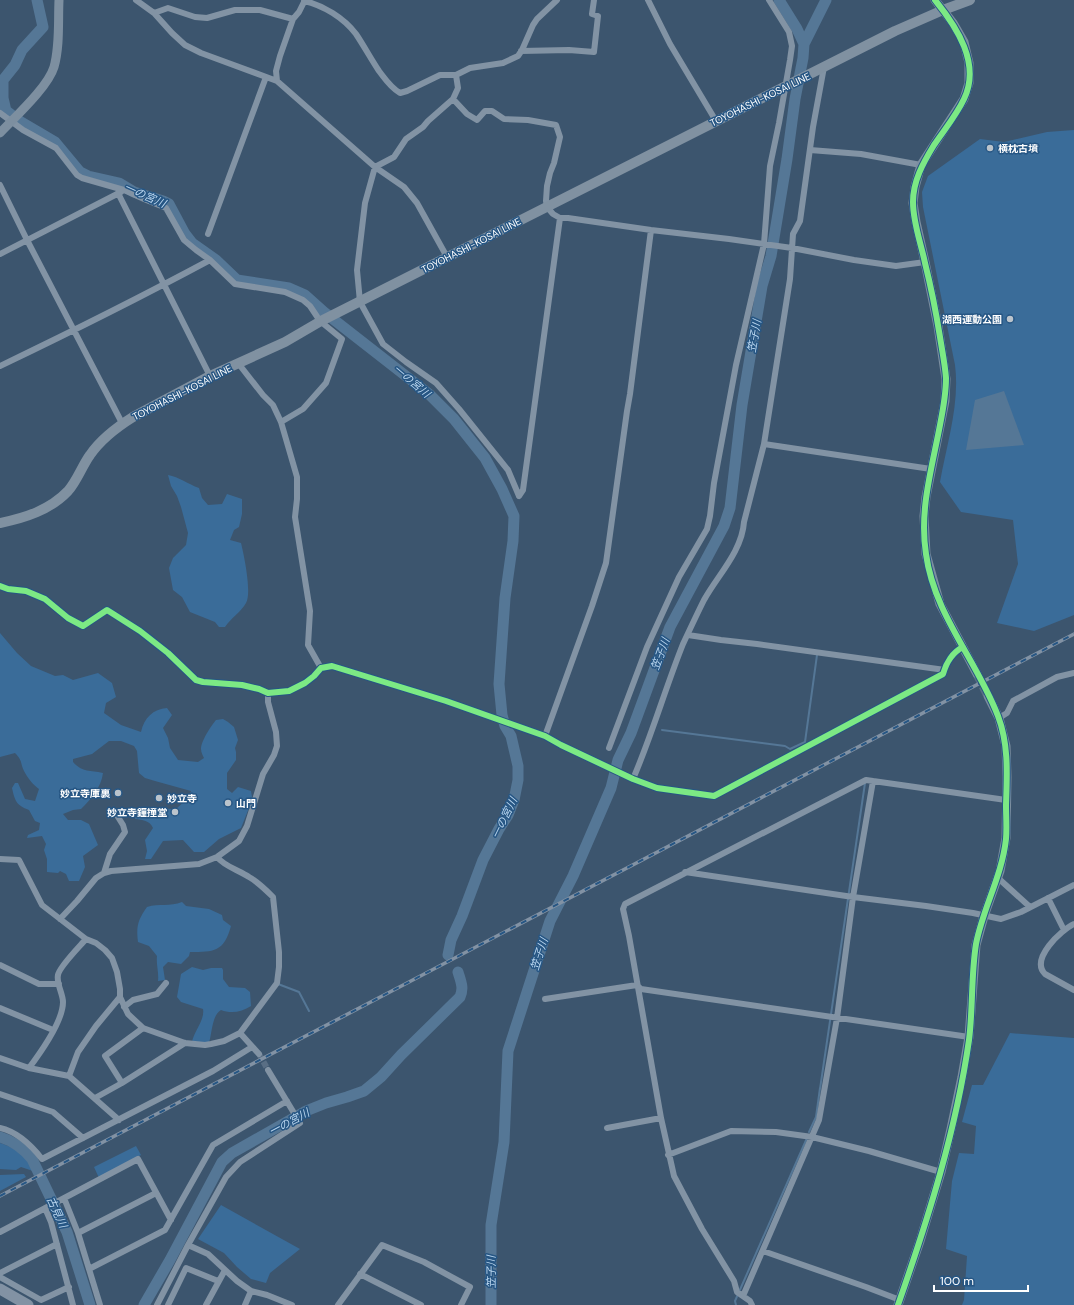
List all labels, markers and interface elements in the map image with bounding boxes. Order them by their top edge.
street label: TOYOHASHI-KOSAI LINE [708,69,813,129]
place label: 横枕古墳 [998,142,1039,155]
marker: 横枕古墳 [985,143,995,153]
water label: 一の宮川 [122,180,169,211]
street label: TOYOHASHI-KOSAI LINE [419,214,524,276]
place label: 湖西運動公園 [942,313,1002,326]
marker: 湖西運動公園 [1005,314,1015,324]
water label: 笠子川 [744,318,764,353]
street label: TOYOHASHI-KOSAI LINE [130,361,235,423]
water label: 一の宮川 [391,361,434,401]
water label: 笠子川 [648,635,673,672]
place label: 妙立寺庫裏 [60,787,111,800]
marker: 妙立寺庫裏 [113,788,123,798]
place label: 妙立寺 [167,792,197,805]
marker: 妙立寺 [154,793,164,803]
water label: 一の宮川 [488,794,520,841]
place label: 山門 [236,797,256,810]
marker: 山門 [223,798,233,808]
place label: 妙立寺鐘撞堂 [107,806,167,819]
marker: 妙立寺鐘撞堂 [170,807,180,817]
water label: 笠子川 [527,935,551,972]
water label: 一の宮川 [266,1105,313,1139]
water label: 古見川 [44,1194,71,1231]
water label: 笠子川 [484,1255,498,1289]
scale bar [934,1267,1028,1293]
text: 100 m [940,1273,974,1289]

